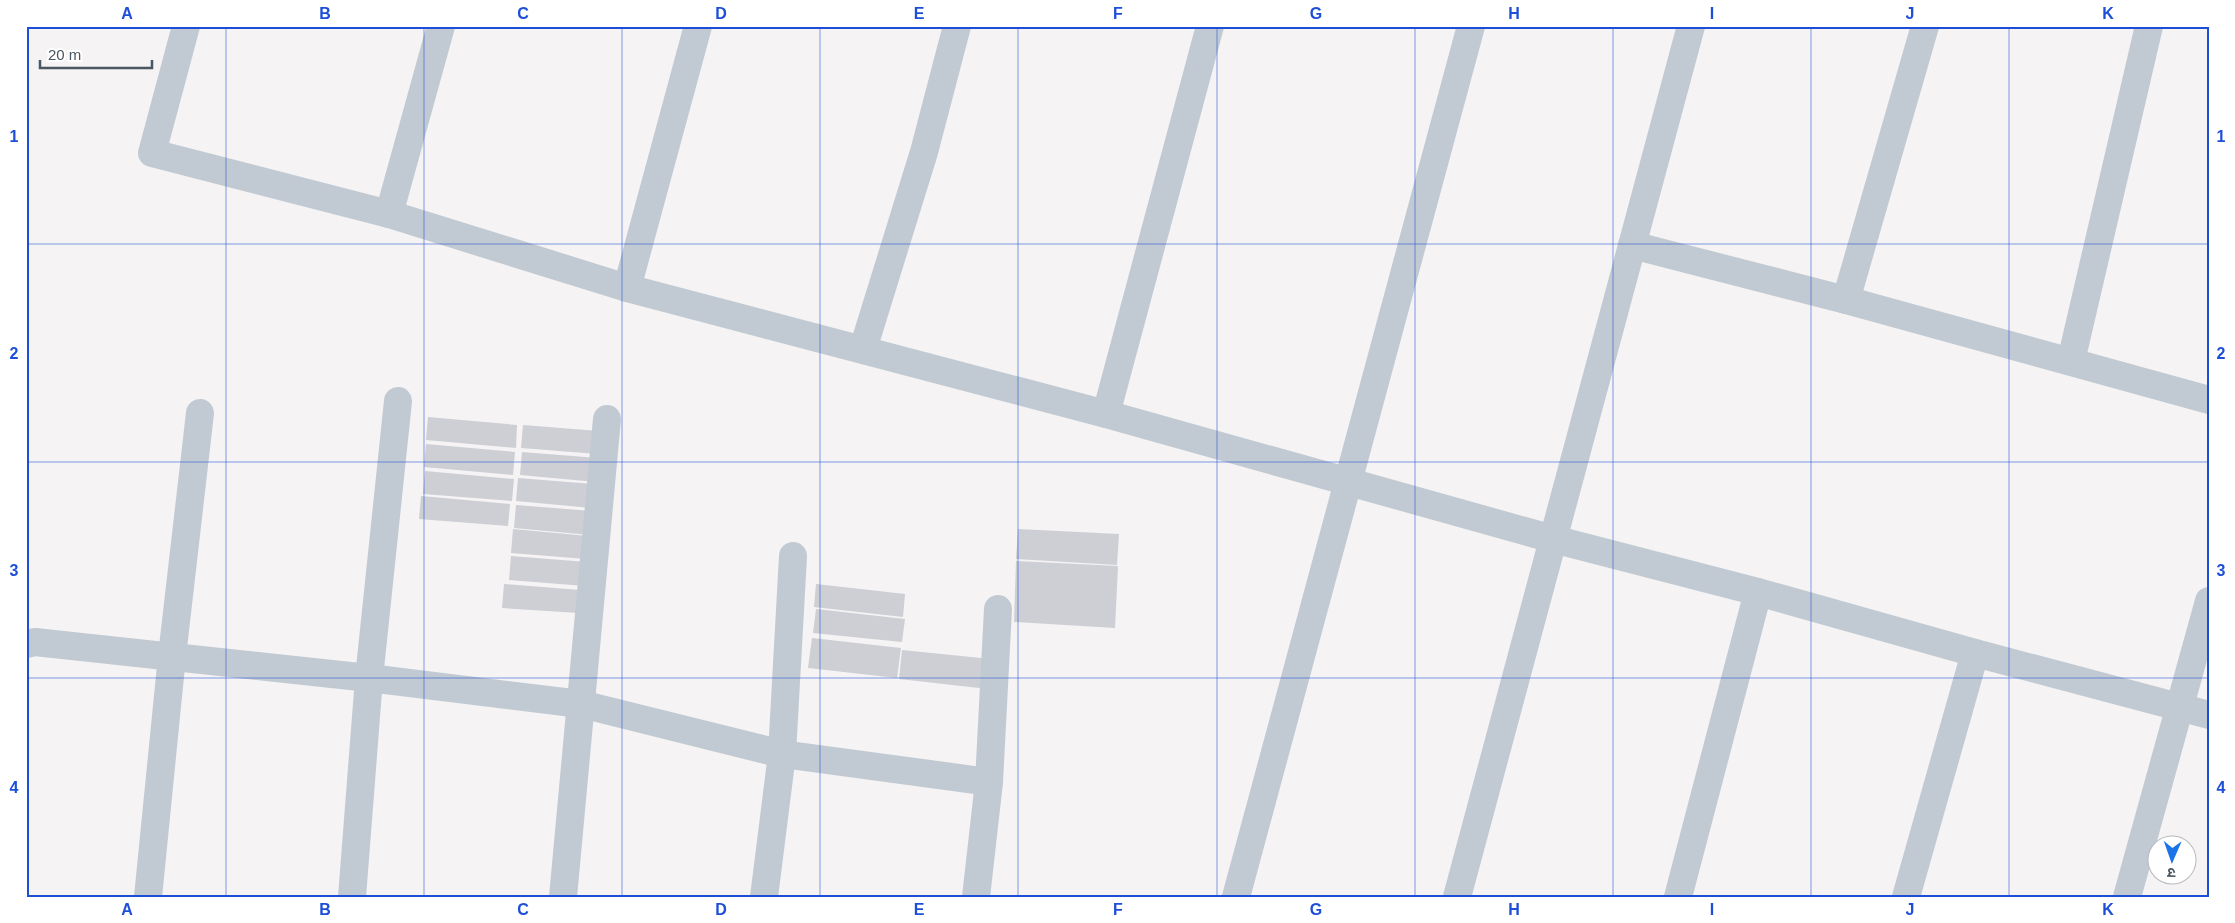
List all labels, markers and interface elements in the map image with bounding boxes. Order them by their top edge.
text: A [121,5,133,22]
text: B [319,5,331,22]
text: C [517,5,529,22]
text: D [715,5,727,22]
text: E [914,5,925,22]
text: F [1113,5,1123,22]
text: G [1310,5,1322,22]
text: H [1508,5,1520,22]
text: I [1710,5,1714,22]
text: J [1906,5,1914,22]
text: K [2102,5,2114,22]
scale bar [40,38,152,70]
text: 20 m [48,46,81,63]
text: 1 [10,128,19,145]
text: 1 [2217,128,2226,145]
text: 2 [10,345,19,362]
text: 2 [2217,345,2226,362]
text: 3 [10,562,19,579]
text: 3 [2217,562,2226,579]
text: 4 [10,779,19,796]
text: 4 [2217,779,2226,796]
north arrow [2148,836,2198,886]
text: उ [2166,865,2176,881]
text: A [121,901,133,918]
text: B [319,901,331,918]
text: C [517,901,529,918]
text: D [715,901,727,918]
text: E [914,901,925,918]
text: F [1113,901,1123,918]
text: G [1310,901,1322,918]
text: H [1508,901,1520,918]
text: I [1710,901,1714,918]
text: J [1906,901,1914,918]
text: K [2102,901,2114,918]

